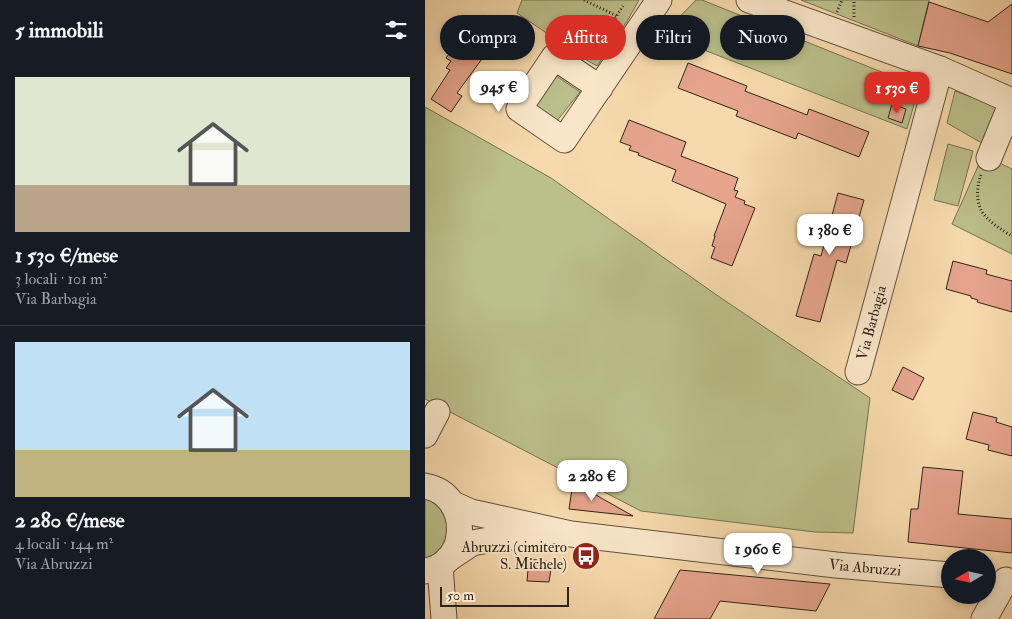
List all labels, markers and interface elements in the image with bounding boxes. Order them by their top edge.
chip: Compra [440,15,535,60]
chip: Affitta [545,15,626,60]
chip: Filtri [636,15,710,60]
chip: Nuovo [720,15,805,60]
icon: filters [382,16,410,44]
text: 5 immobili [15,17,104,44]
pin: 945 € [464,70,534,113]
pin: 1 530 € [851,72,943,114]
text: 945 € [481,77,517,97]
text: 1 530 € [875,78,919,98]
icon: home [168,109,258,199]
pin: 1 380 € [784,214,876,256]
text: 1 380 € [808,220,852,240]
text: 1 530 €/mese [15,242,118,269]
text: 3 locali · 101 m² [15,269,107,289]
street label: Via Barbagia [852,283,891,362]
text: Via Barbagia [15,289,97,309]
icon: home [168,375,258,465]
pin: 2 280 € [546,460,638,502]
text: 2 280 € [568,466,616,486]
text: 2 280 €/mese [15,507,124,534]
pin: 1 960 € [712,532,804,575]
text: 4 locali · 144 m² [15,534,113,554]
place label: Abruzzi (cimitero S. Michele) [460,538,567,574]
text: 1 960 € [735,539,781,559]
bus stop icon: Abruzzi (cimitero S. Michele) [571,541,601,571]
north arrow [941,549,996,604]
map controls [941,549,996,604]
text: Via Abruzzi [15,554,92,574]
street label: Via Abruzzi [828,555,902,580]
scale bar [440,584,569,607]
text: 50 m [447,587,474,604]

